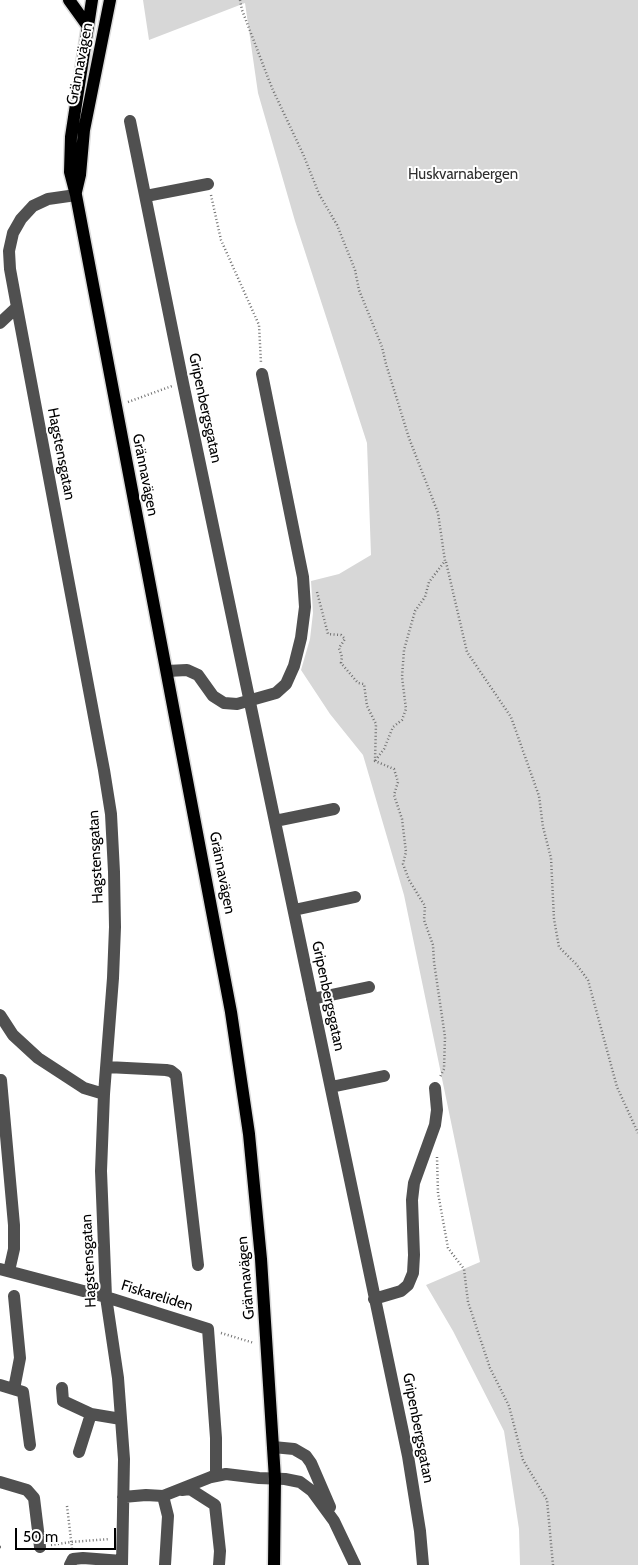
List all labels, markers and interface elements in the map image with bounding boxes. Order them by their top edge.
street label: Grännavägen [63,21,97,107]
park label: Huskvarnabergen [408,166,518,184]
street label: Gripenbergsgatan [185,351,225,465]
street label: Hagstensgatan [43,406,79,502]
street label: Grännavägen [128,432,162,518]
street label: Hagstensgatan [85,810,107,904]
street label: Grännavägen [205,830,239,916]
street label: Gripenbergsgatan [308,939,348,1053]
street label: Hagstensgatan [78,1214,100,1308]
street label: Grännavägen [233,1236,259,1320]
street label: Fiskareliden [119,1277,195,1315]
street label: Gripenbergsgatan [398,1371,438,1485]
scale bar [18,1518,119,1550]
text: 50 m [23,1528,58,1546]

